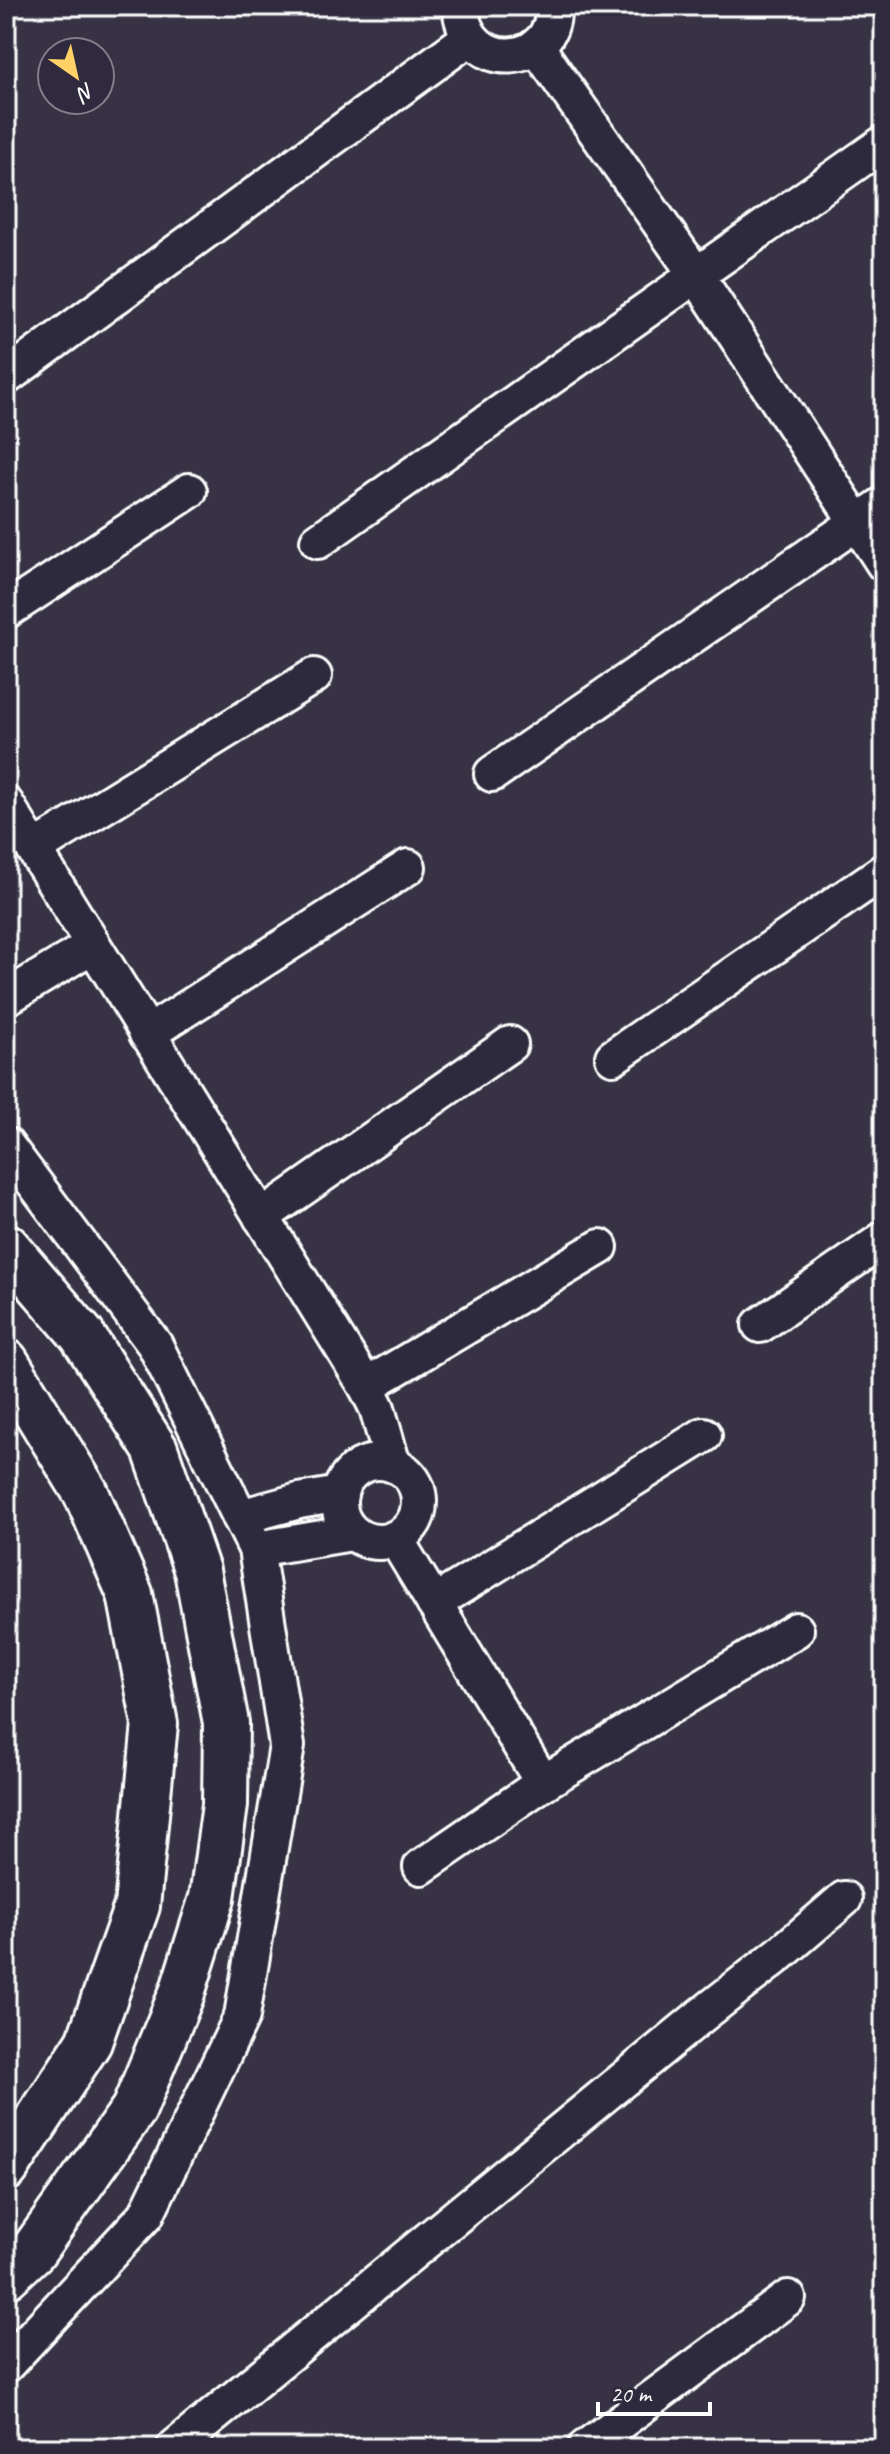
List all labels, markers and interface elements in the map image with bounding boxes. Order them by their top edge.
north arrow [36,36,116,116]
text: N [70,76,100,109]
scale bar [598,2366,710,2416]
text: 20 m [610,2379,653,2409]

